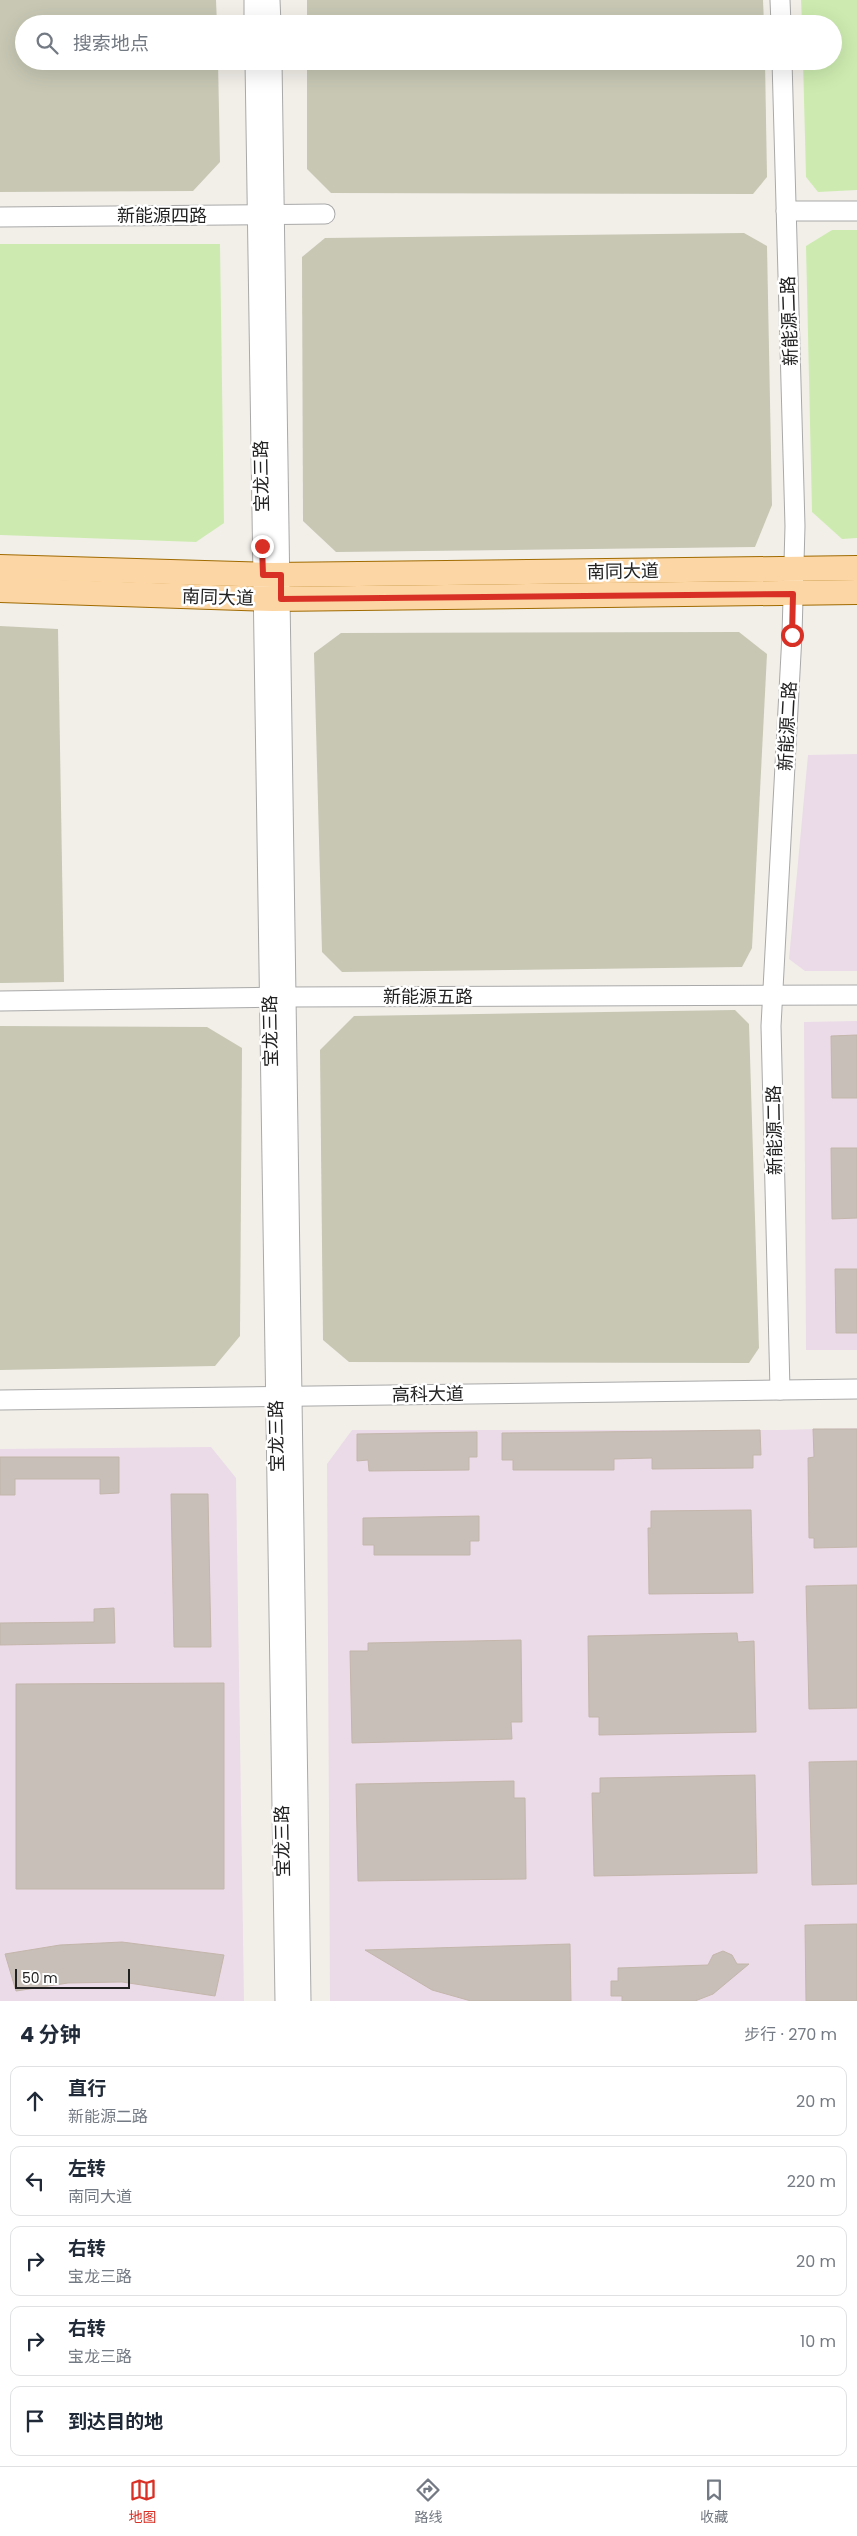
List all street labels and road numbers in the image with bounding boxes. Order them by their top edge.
street label: 新能源四路 [117,203,207,228]
street label: 新能源二路 [775,276,803,366]
street label: 宝龙三路 [248,440,274,512]
street label: 南同大道 [587,558,659,584]
street label: 南同大道 [182,583,254,611]
street label: 新能源二路 [772,680,802,772]
street label: 新能源五路 [383,984,473,1009]
street label: 宝龙三路 [257,995,283,1067]
street label: 新能源二路 [761,1085,787,1175]
street label: 高科大道 [392,1381,464,1407]
street label: 宝龙三路 [263,1400,289,1472]
street label: 宝龙三路 [269,1805,295,1877]

